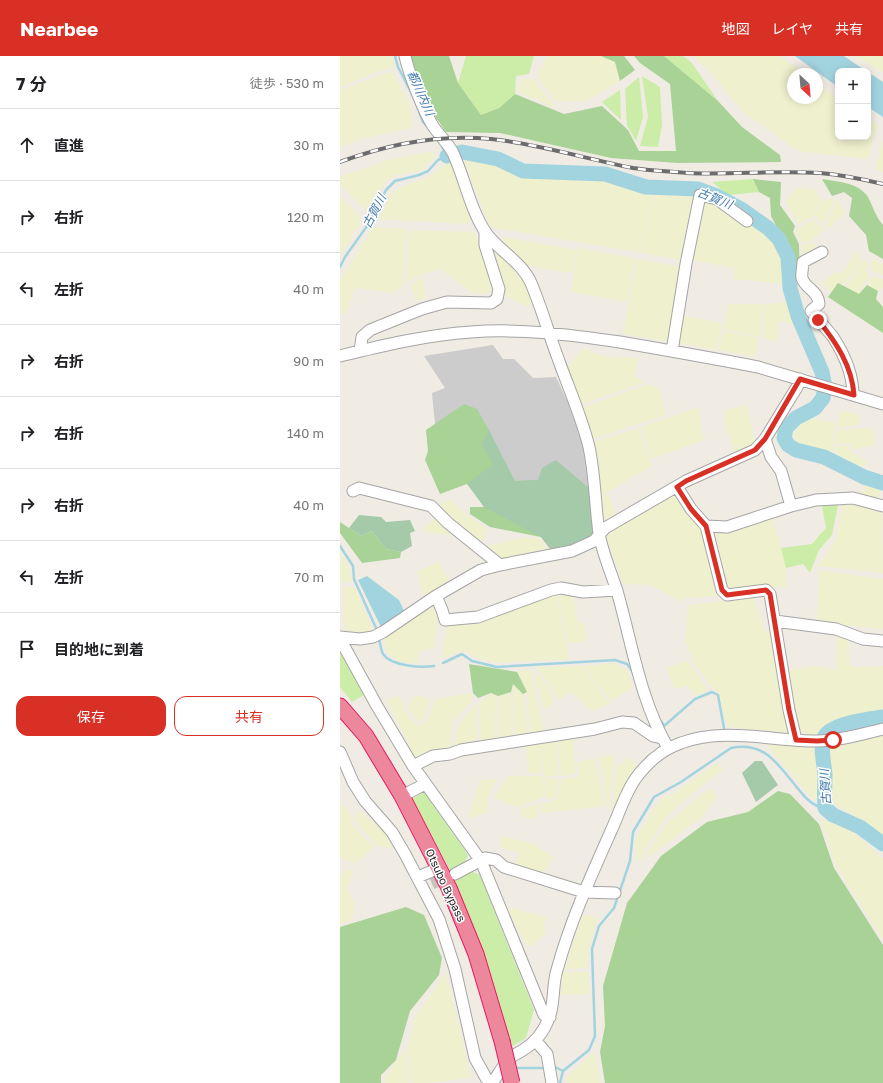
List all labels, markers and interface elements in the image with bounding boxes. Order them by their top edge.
text: Nearbee [20,17,98,40]
text: 地図 [721,20,749,37]
text: レイヤ [771,20,813,37]
text: 共有 [835,20,863,37]
water label: 都川内川 [404,68,438,120]
north arrow [787,68,823,104]
map controls [835,68,871,140]
button: + [835,68,871,104]
text: 7 分 [16,73,47,94]
text: 徒歩 · 530 m [250,75,324,91]
button: − [835,104,871,140]
icon: ahead [16,134,38,156]
text: 直進 [54,136,84,154]
text: 30 m [294,137,324,153]
water label: 古賀川 [695,184,736,212]
water label: 古賀川 [359,190,390,230]
icon: right [16,206,38,228]
text: 右折 [54,208,84,226]
text: 120 m [287,209,324,225]
icon: left [16,278,38,300]
text: 左折 [54,280,84,298]
text: 40 m [293,281,324,297]
route end [809,311,827,329]
icon: right [16,350,38,372]
text: 右折 [54,352,84,370]
text: 90 m [293,353,324,369]
icon: right [16,422,38,444]
text: 右折 [54,424,84,442]
text: 140 m [287,425,324,441]
icon: right [16,494,38,516]
text: 右折 [54,496,84,514]
text: 40 m [293,497,324,513]
icon: left [16,566,38,588]
text: 左折 [54,568,84,586]
text: 70 m [294,569,324,585]
icon: arrive [16,638,38,660]
text: 目的地に到着 [54,640,144,658]
button: 保存 [16,696,166,736]
button: 共有 [174,696,324,736]
route start [824,731,842,749]
water label: 古賀川 [816,767,834,805]
street label: Otsubo Bypass [423,846,469,924]

